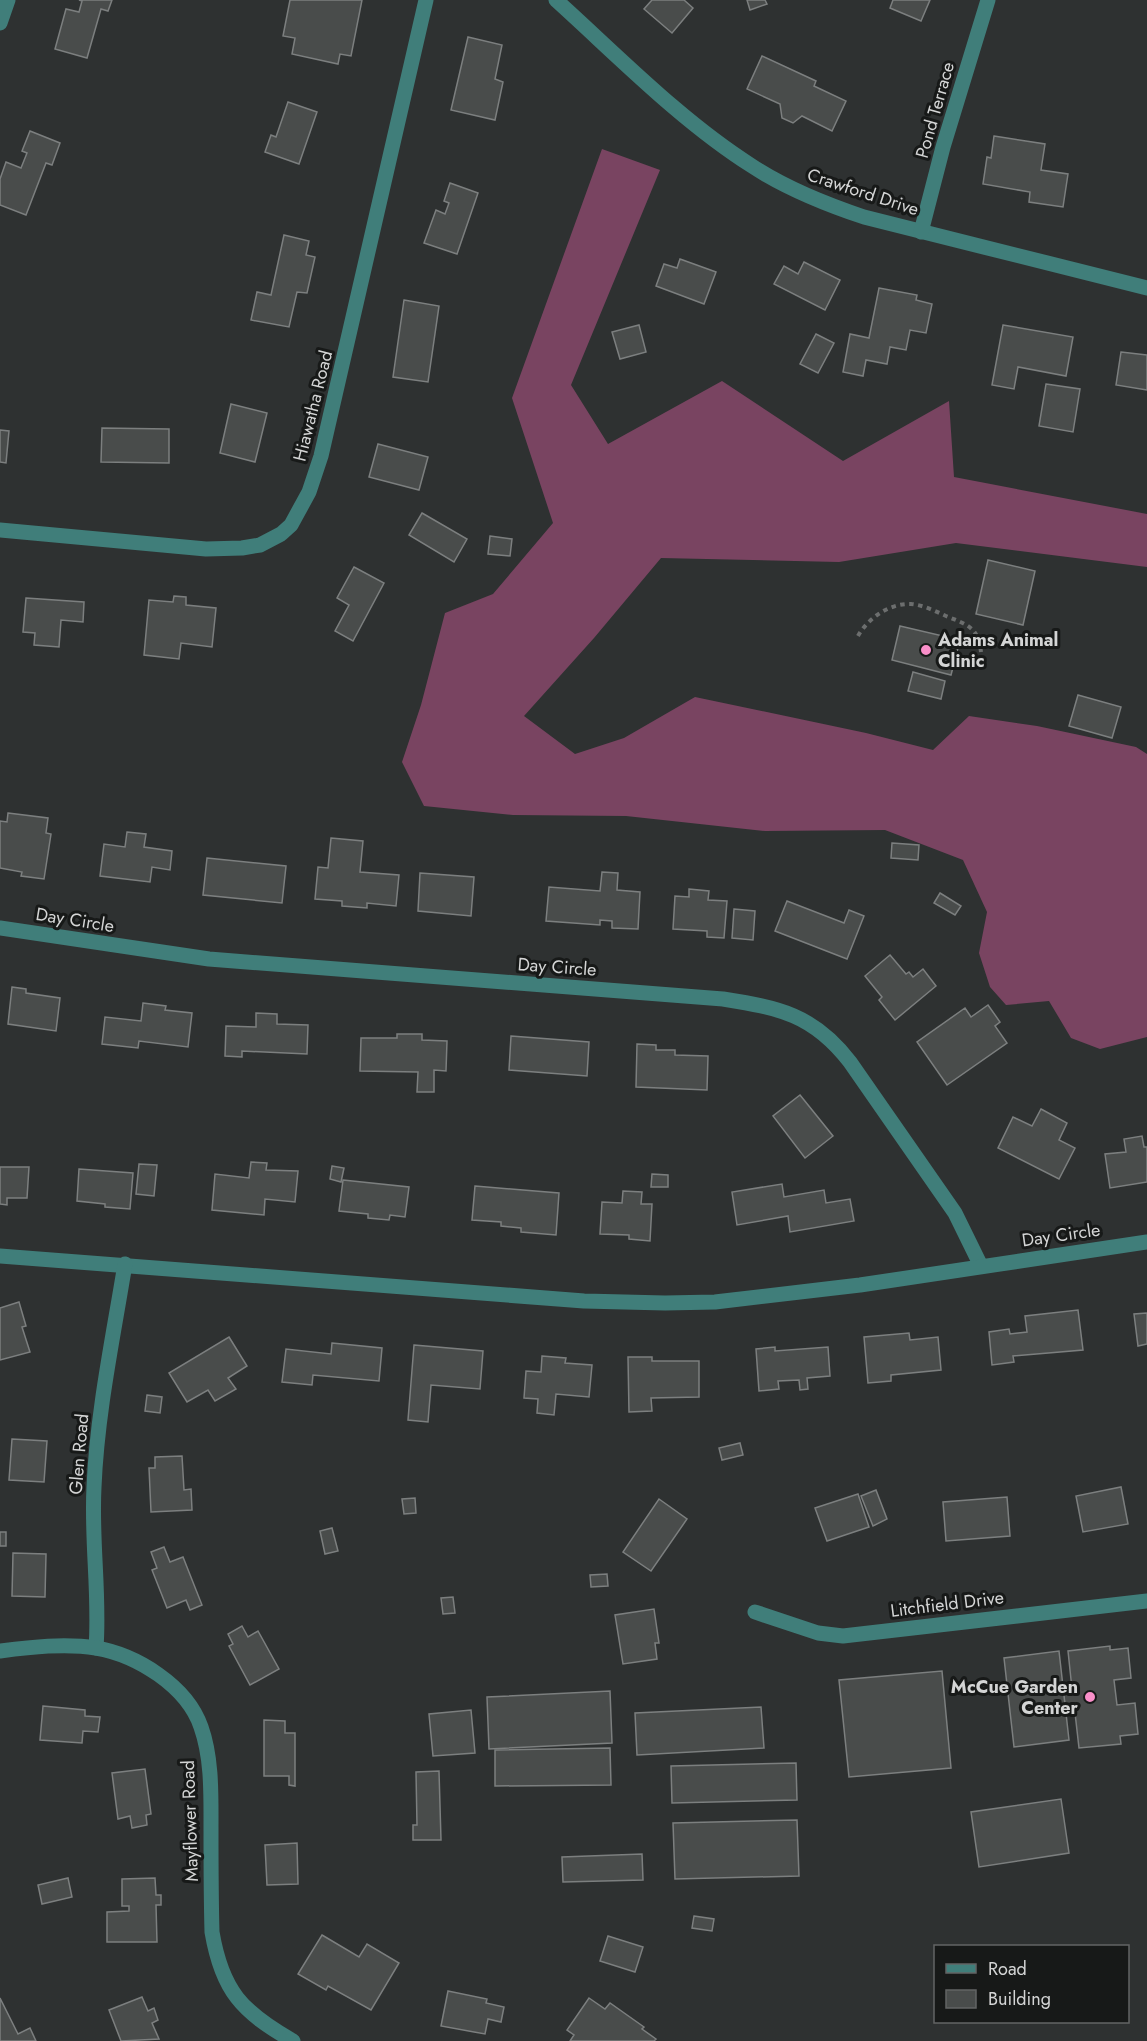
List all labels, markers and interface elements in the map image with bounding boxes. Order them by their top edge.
street label: Pond Terrace [909,59,961,161]
street label: Crawford Drive [804,162,922,222]
street label: Hiawatha Road [287,348,339,464]
place label: Adams Animal Clinic [937,627,1058,674]
marker: Adams Animal Clinic [919,643,933,657]
street label: Day Circle [34,901,116,939]
street label: Day Circle [517,951,597,983]
street label: Day Circle [1020,1217,1102,1253]
street label: Glen Road [63,1412,95,1496]
street label: Litchfield Drive [889,1584,1005,1624]
place label: McCue Garden Center [951,1674,1079,1721]
marker: McCue Garden Center [1083,1690,1097,1704]
street label: Mayflower Road [175,1760,205,1882]
legend [934,1945,1129,2023]
text: Road [988,1956,1027,1982]
text: Building [988,1986,1051,2012]

